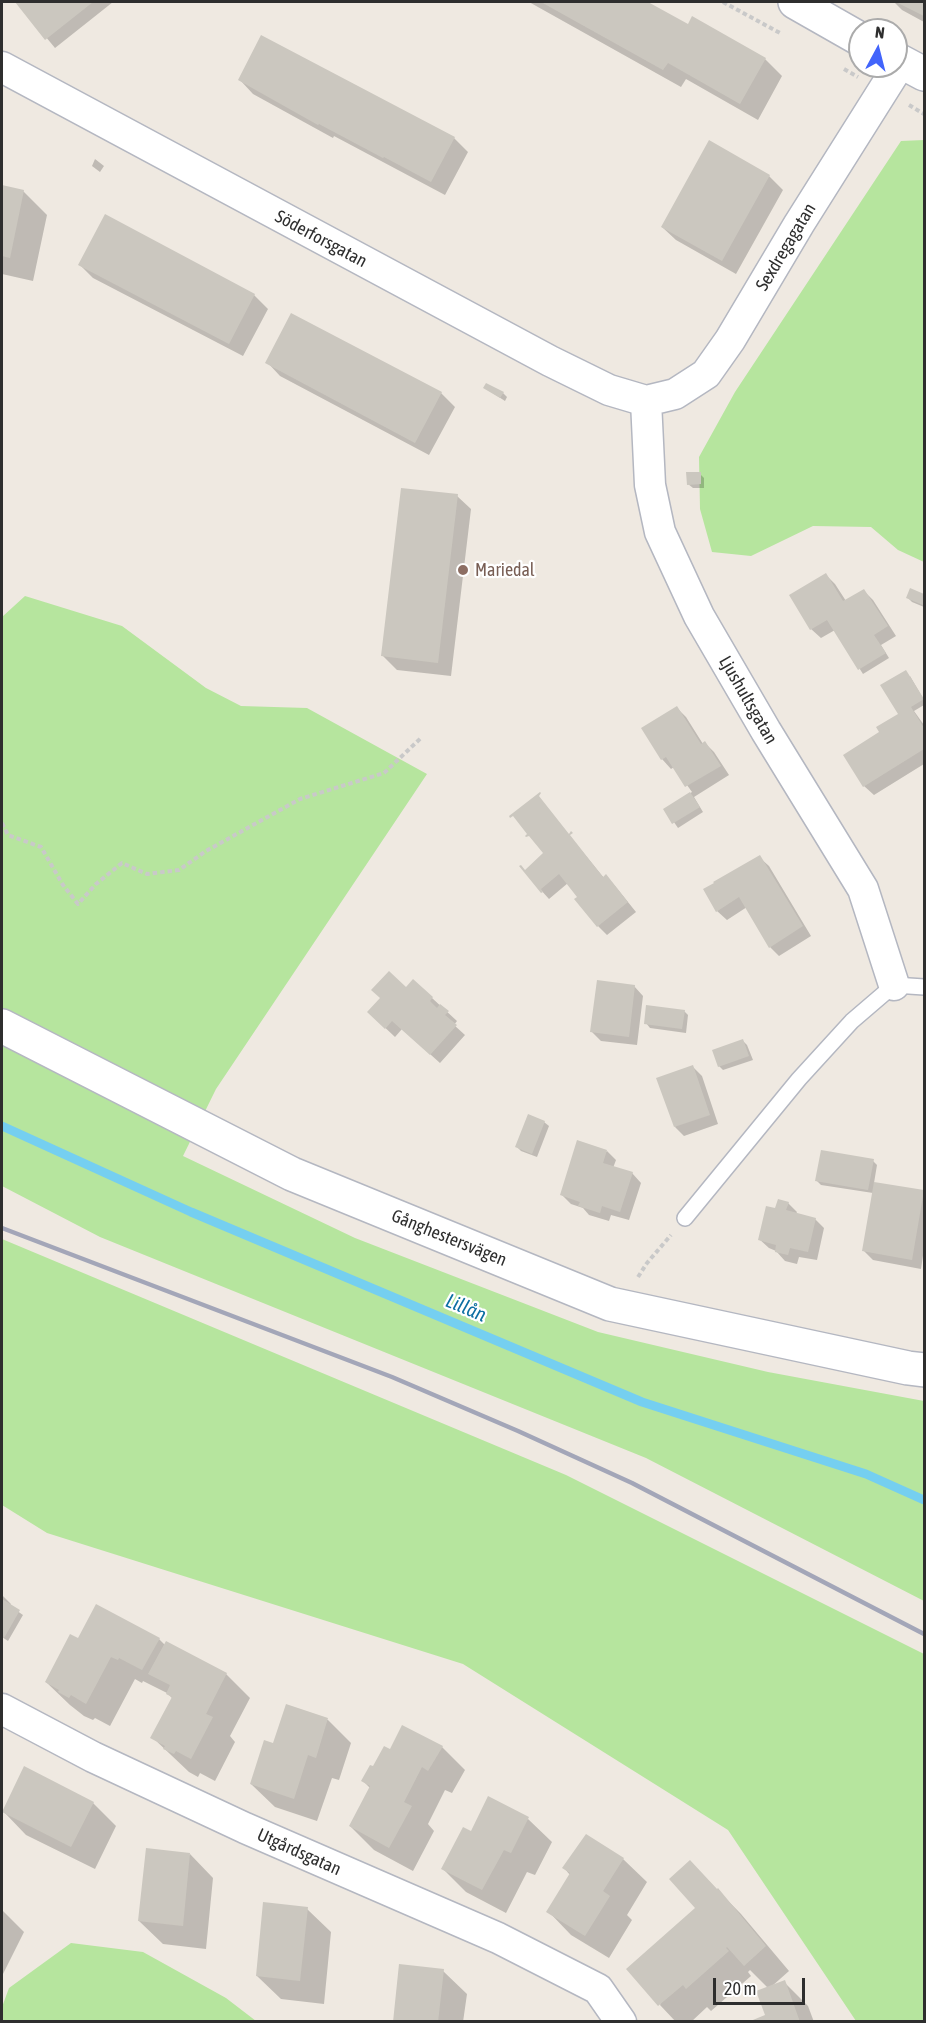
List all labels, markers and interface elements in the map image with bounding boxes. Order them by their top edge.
north arrow [848,18,908,78]
text: N [874,23,886,42]
street label: Sexdregagatan [751,199,821,295]
street label: Söderforsgatan [271,206,371,272]
place label: Mariedal [475,559,535,581]
marker: Mariedal [456,563,470,577]
street label: Ljushultsgatan [714,652,782,748]
street label: Gånghestersvägen [388,1205,510,1271]
water label: Lillån [442,1289,490,1327]
street label: Utgårdsgatan [254,1824,344,1880]
scale bar [716,1966,808,2004]
text: 20 m [724,1978,756,1999]

